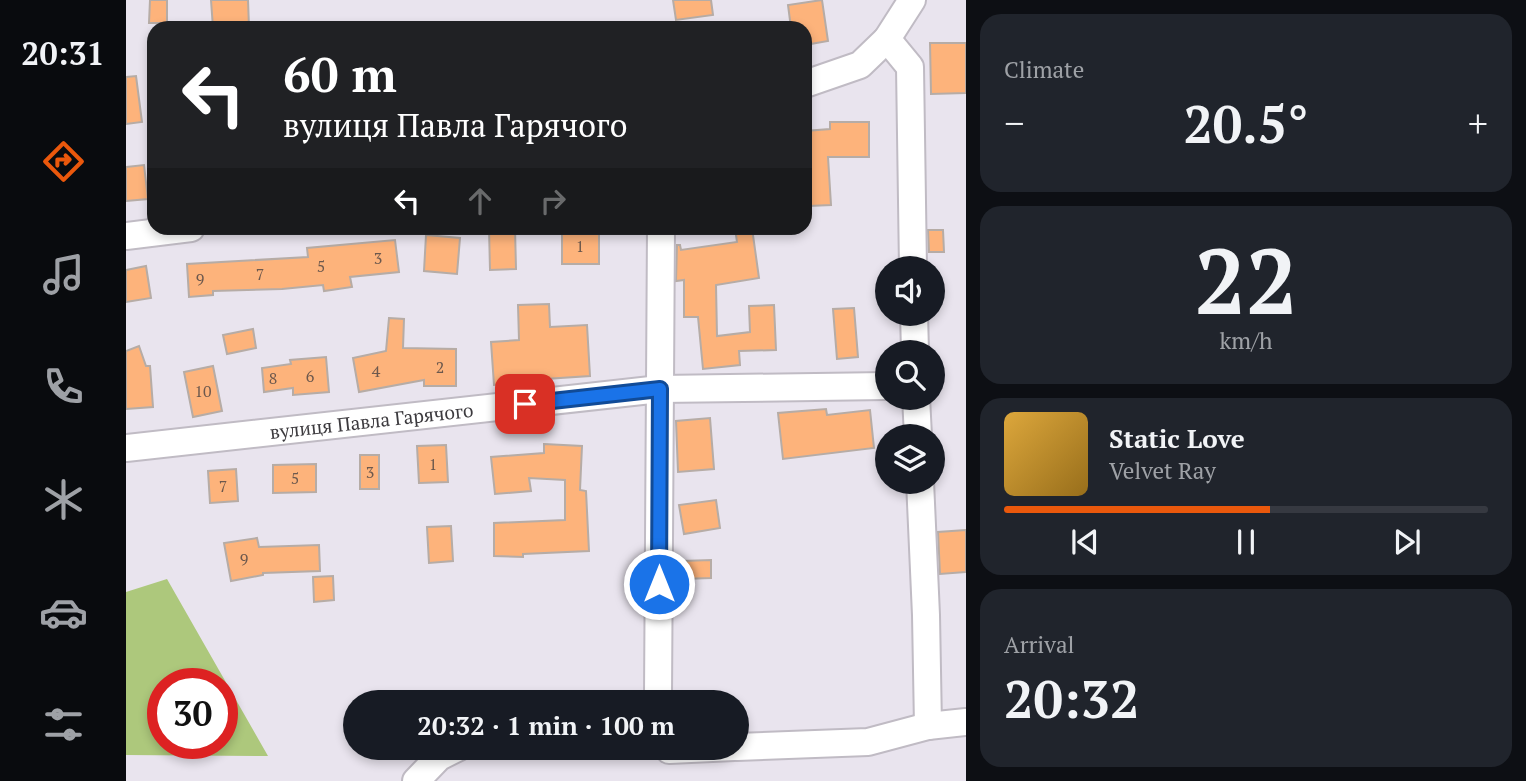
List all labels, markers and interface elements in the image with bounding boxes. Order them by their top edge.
text: 20:31 [21,32,105,74]
text: 60 m [283,41,397,106]
icon: left [168,49,259,140]
text: Climate [1004,54,1084,85]
text: 20.5° [1183,89,1309,158]
text: − [1004,98,1024,148]
text: + [1468,98,1488,148]
text: вулиця Павла Гарячого [283,104,627,146]
icon: directions [39,137,88,186]
icon: left [388,182,426,220]
icon: ahead [461,182,499,220]
icon: right [534,182,572,220]
text: 22 [1195,219,1297,340]
house number: 1 [576,235,584,257]
house number: 3 [374,247,382,269]
icon: music [39,250,88,299]
house number: 5 [317,255,325,277]
map controls [875,256,945,494]
button: sound [875,256,945,326]
house number: 7 [256,263,264,285]
house number: 9 [196,268,204,290]
text: km/h [1219,325,1273,356]
button: search [875,340,945,410]
house number: 2 [436,356,444,378]
house number: 4 [372,360,381,382]
icon: phone [39,362,88,411]
house number: 6 [306,365,315,387]
house number: 8 [269,367,277,389]
pin [495,374,555,434]
house number: 10 [194,380,212,402]
icon: arrive [506,385,544,423]
street label: вулиця Павла Гарячого [268,397,475,444]
text: Static Love [1109,421,1245,455]
button: layers [875,424,945,494]
house number: 1 [429,453,437,475]
text: Velvet Ray [1109,455,1216,486]
house number: 3 [366,461,374,483]
house number: 5 [291,467,299,489]
icon: climate [39,475,88,524]
house number: 7 [219,475,227,497]
icon: previous [1066,523,1104,561]
icon: pause [1227,523,1265,561]
icon: next [1388,523,1426,561]
position arrow [622,547,696,621]
house number: 9 [240,548,248,570]
icon: car [39,588,88,637]
text: Arrival [1004,629,1075,660]
text: 20:32 [1004,664,1139,733]
speed limit sign: 30 [147,668,238,759]
icon: filters [39,700,88,749]
text: 20:32 · 1 min · 100 m [417,708,675,742]

